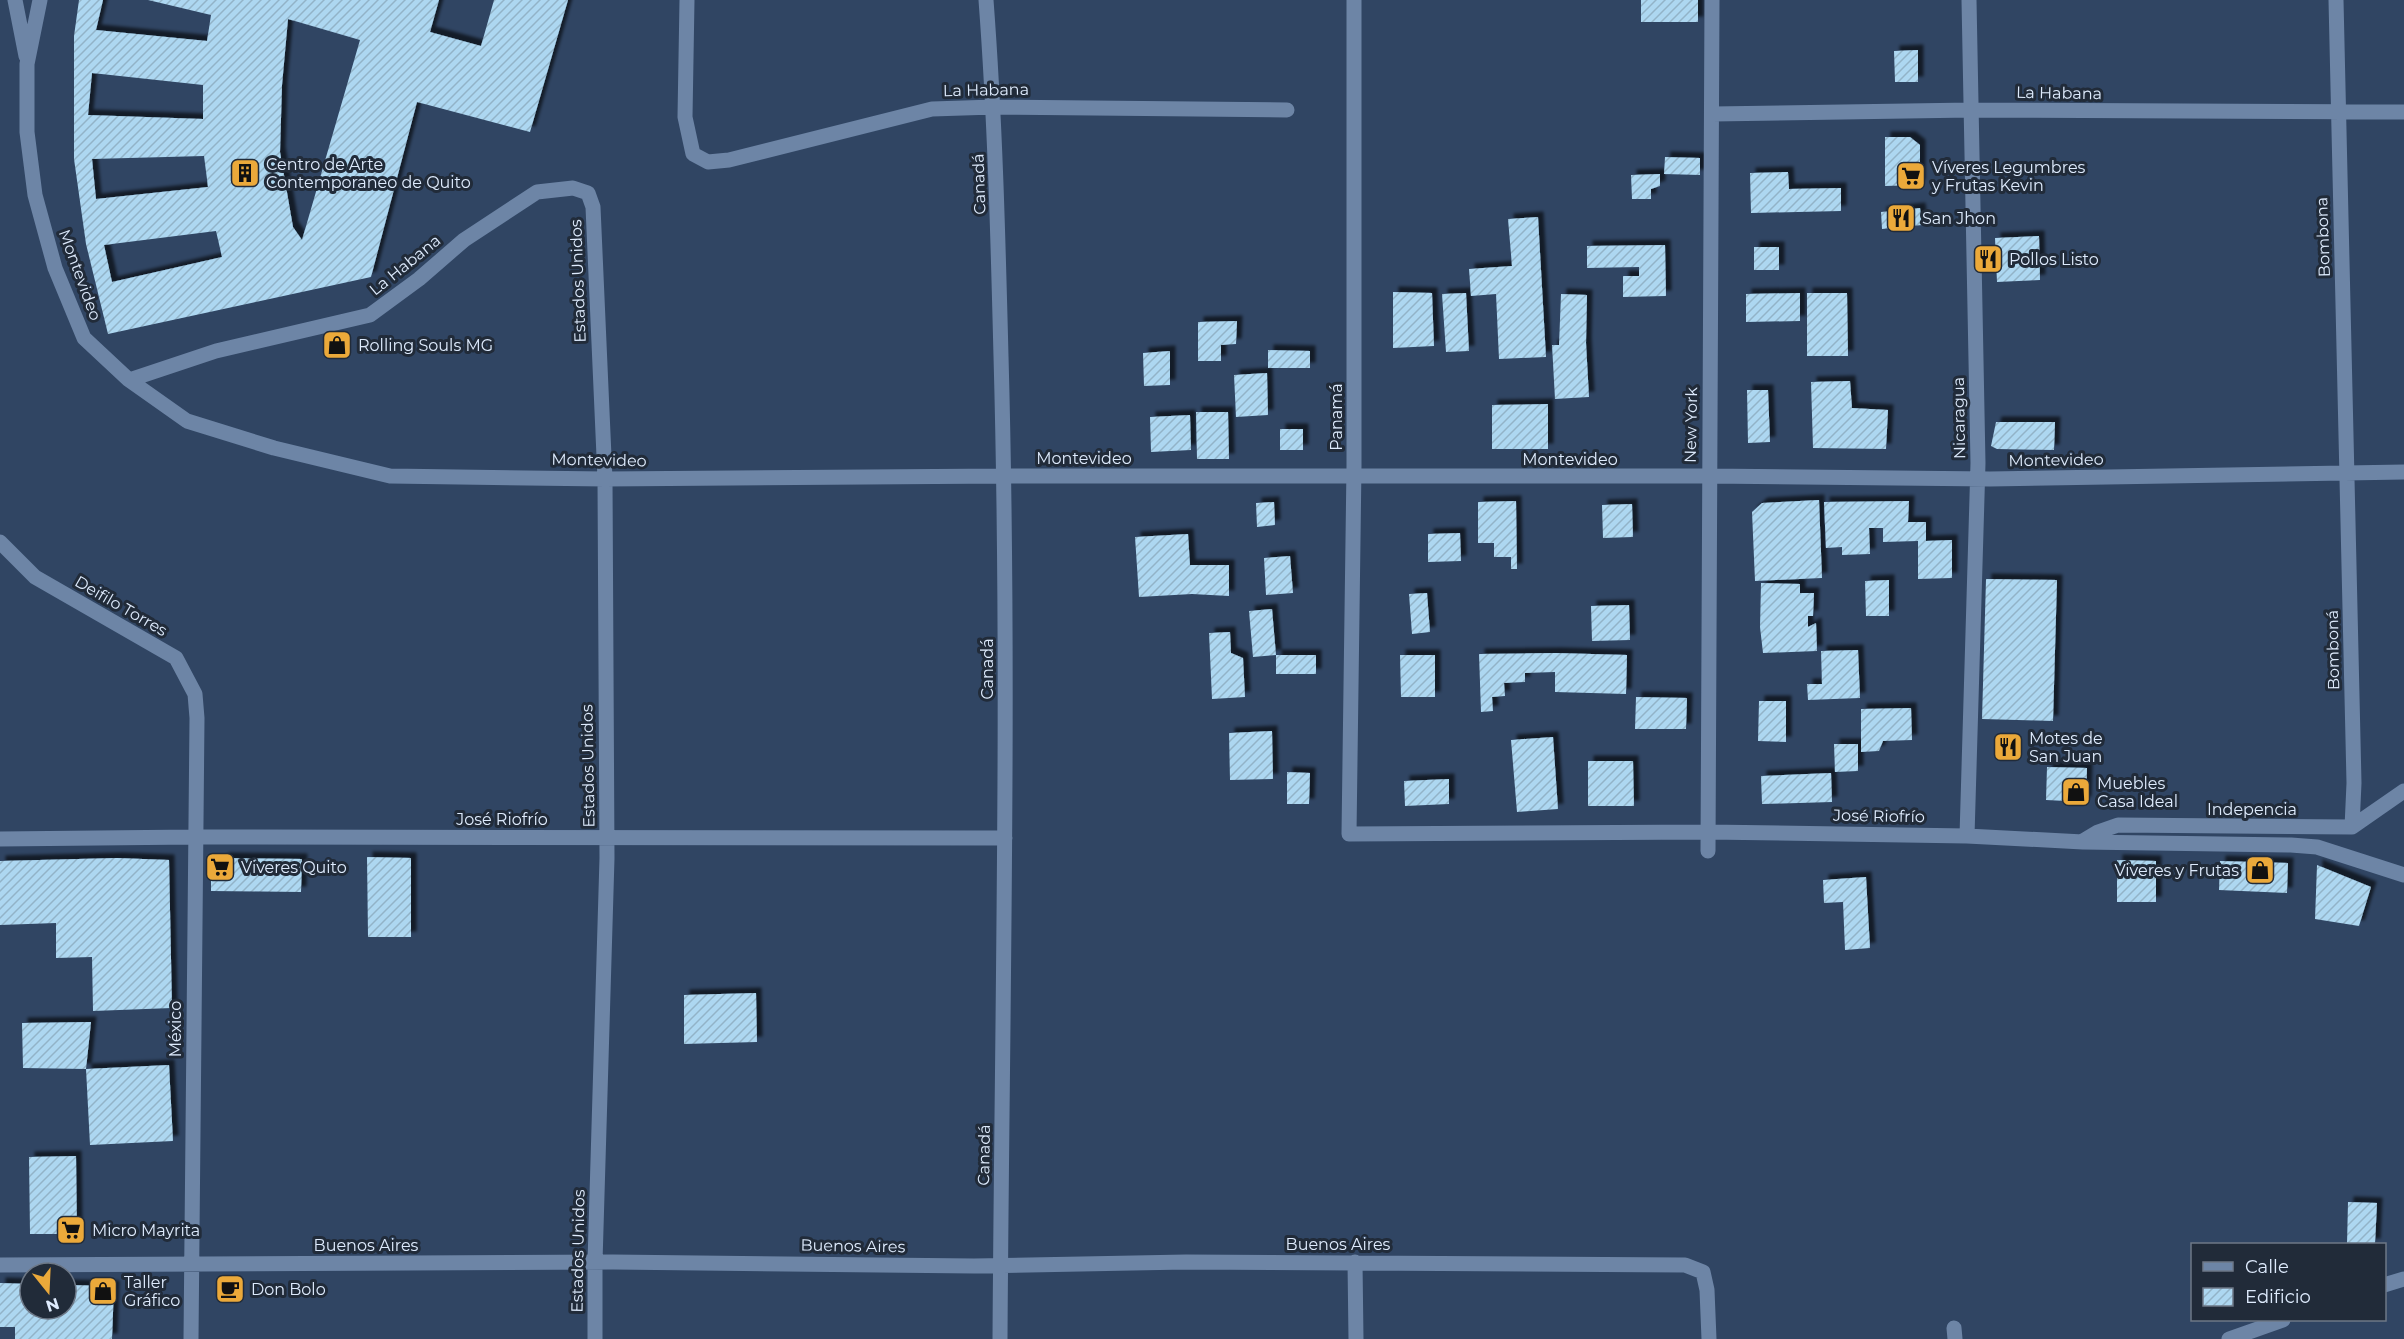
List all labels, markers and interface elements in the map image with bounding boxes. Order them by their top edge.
street label: La Habana [943,80,1029,100]
street label: La Habana [2016,83,2102,103]
street label: Canadá [968,153,990,215]
place label: Centro de Arte Contemporaneo de Quito [266,155,471,192]
building icon: Centro de Arte Contemporaneo de Quito [229,157,261,189]
place label: Víveres Legumbres y Frutas Kevin [1931,158,2086,195]
supermarket icon: Víveres Legumbres y Frutas Kevin [1895,160,1927,192]
street label: Bombona [2312,197,2334,277]
restaurant icon: San Jhon [1885,202,1917,234]
place label: San Jhon [1922,209,1996,228]
street label: Estados Unidos [566,219,590,343]
street label: Montevideo [55,227,105,323]
street label: La Habana [366,231,444,299]
restaurant icon: Pollos Listo [1972,243,2004,275]
place label: Pollos Listo [2009,250,2099,269]
shop icon: Rolling Souls MG [321,329,353,361]
place label: Rolling Souls MG [358,336,493,355]
street label: Nicaragua [1949,377,1969,459]
street label: Panamá [1327,383,1346,451]
street label: New York [1681,386,1701,463]
street label: Montevideo [1036,449,1132,468]
street label: Montevideo [551,450,647,470]
street label: Montevideo [1522,450,1618,469]
street label: Montevideo [2008,450,2104,470]
street label: Deifilo Torres [71,572,171,640]
street label: Bomboná [2323,610,2343,690]
street label: Canadá [978,638,997,700]
street label: Estados Unidos [577,704,599,828]
place label: Motes de San Juan [2029,729,2103,766]
restaurant icon: Motes de San Juan [1992,731,2024,763]
place label: Muebles Casa Ideal [2097,774,2178,811]
shop icon: Muebles Casa Ideal [2060,776,2092,808]
street label: Indepencia [2207,800,2297,819]
street label: José Riofrío [1832,806,1925,826]
street label: José Riofrío [455,810,548,829]
supermarket icon: Viveres Quito [204,851,236,883]
shop icon: Viveres y Frutas [2244,854,2276,886]
place label: Viveres Quito [241,858,347,877]
place label: Viveres y Frutas [2114,861,2239,880]
street label: México [166,1001,185,1057]
street label: Canadá [974,1124,994,1186]
street label: Estados Unidos [567,1189,589,1313]
supermarket icon: Micro Mayrita [55,1214,87,1246]
place label: Micro Mayrita [92,1221,200,1240]
street label: Buenos Aires [1286,1235,1391,1254]
street label: Buenos Aires [314,1236,419,1255]
street label: Buenos Aires [800,1236,906,1256]
legend [2191,1243,2386,1321]
text: Calle [2245,1256,2289,1278]
north arrow [18,1261,78,1321]
place label: Taller Gráfico [124,1273,180,1310]
cafe icon: Don Bolo [214,1273,246,1305]
shop icon: Taller Gráfico [87,1275,119,1307]
place label: Don Bolo [251,1280,326,1299]
text: Edificio [2245,1286,2311,1308]
text: N [43,1294,62,1316]

